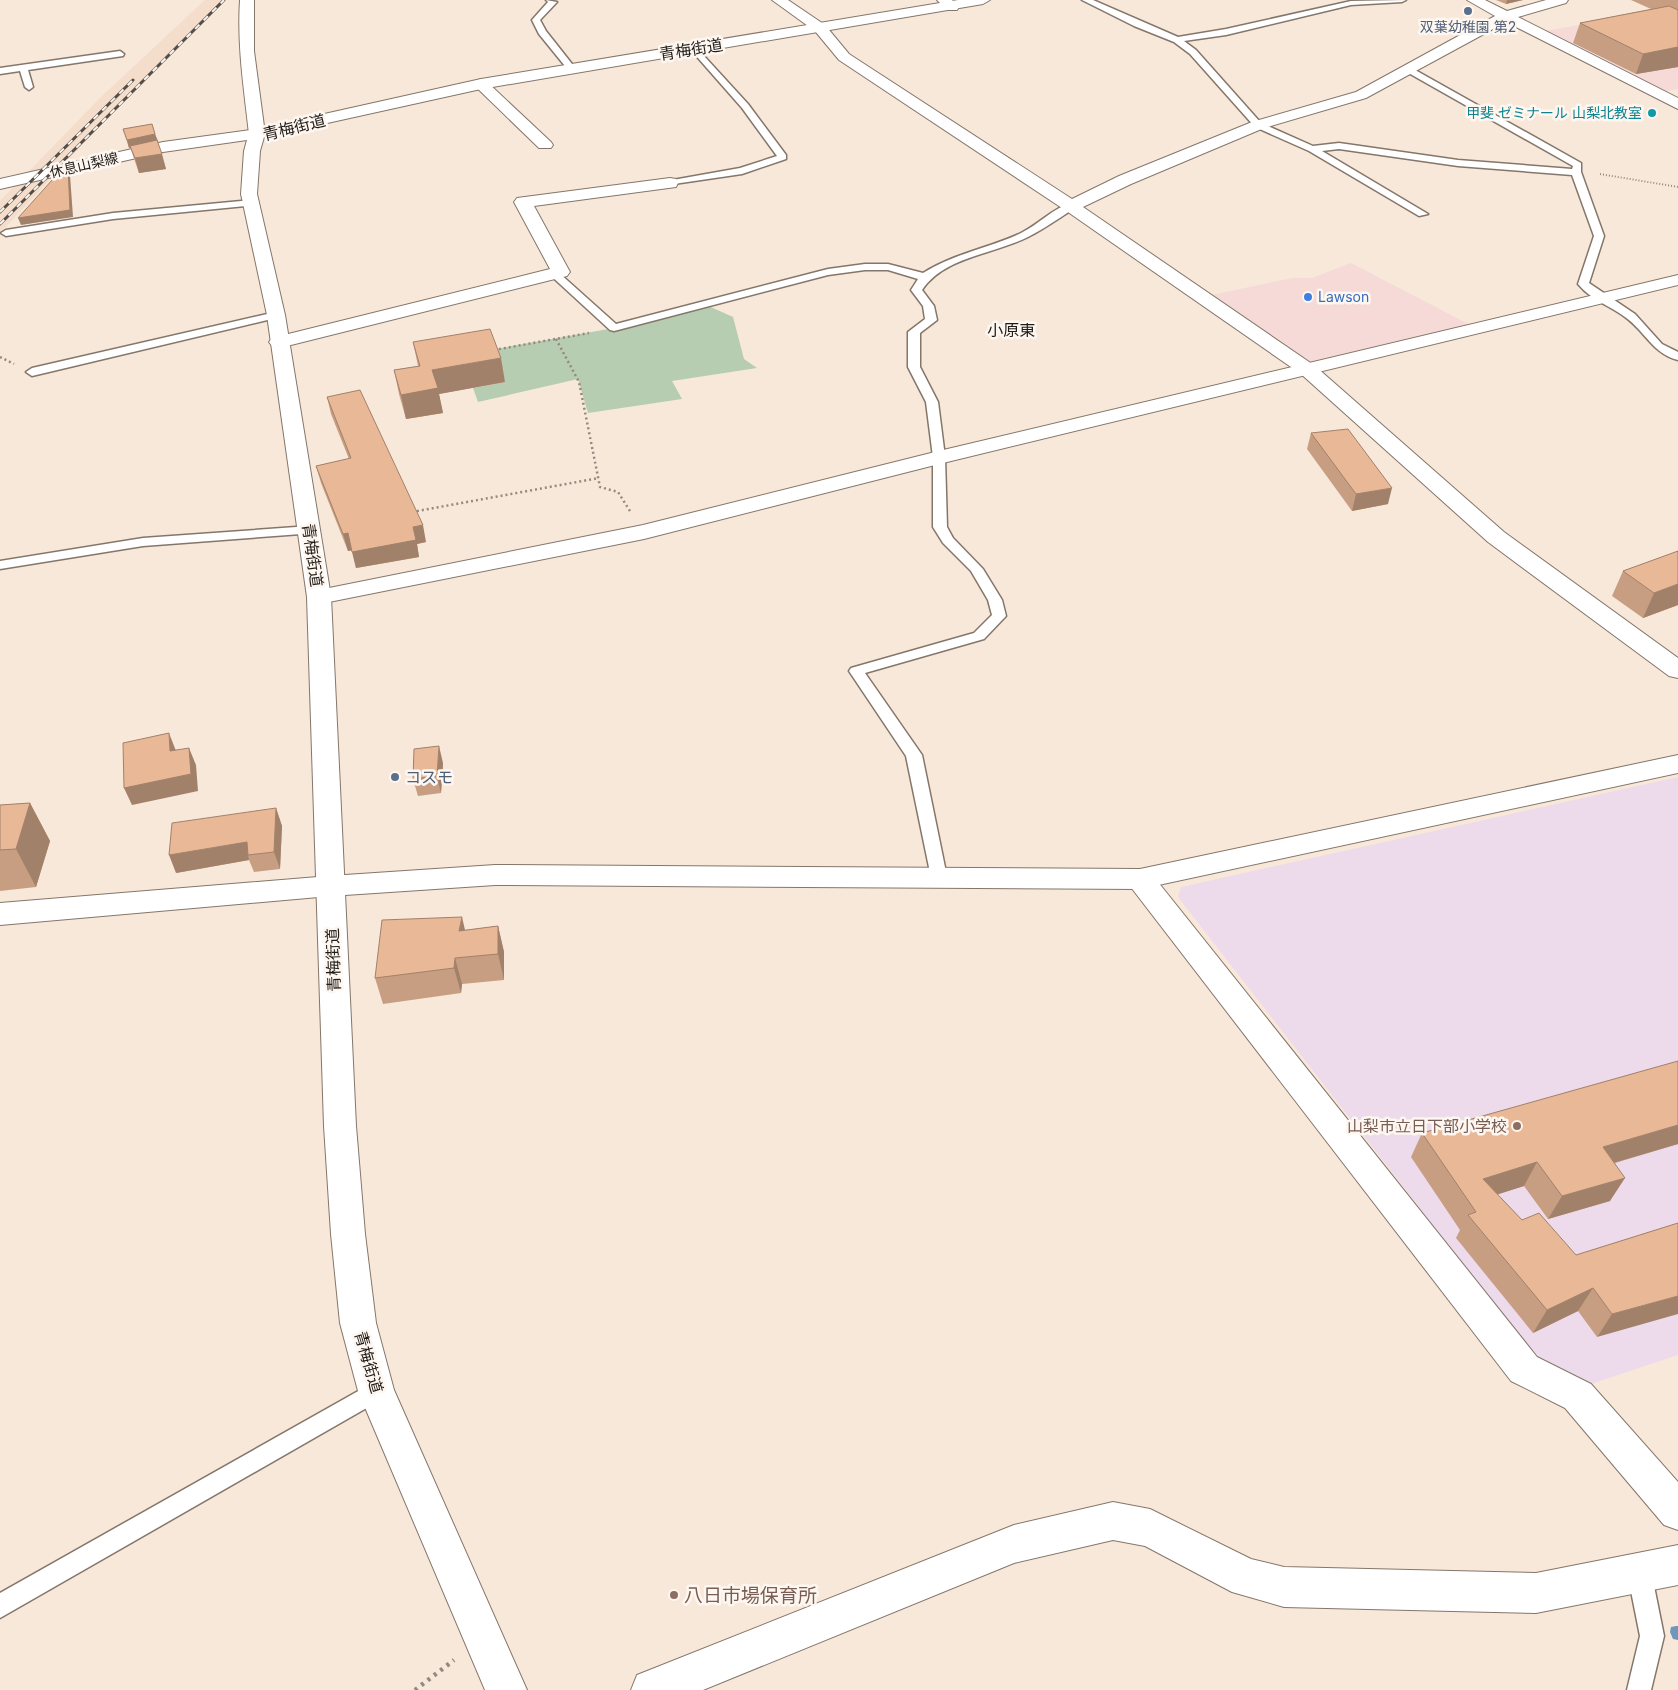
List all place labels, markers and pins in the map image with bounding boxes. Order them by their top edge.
marker: 双葉幼稚園 第2 [1462,5,1474,17]
place label: 双葉幼稚園 第2 [1420,18,1516,35]
place label: 甲斐 ゼミナール 山梨北教室 [1466,104,1642,121]
marker: 甲斐 ゼミナール 山梨北教室 [1646,107,1658,119]
place label: Lawson [1318,288,1369,305]
marker: Lawson [1302,291,1314,303]
place label: コスモ [405,767,453,787]
marker: コスモ [389,771,401,783]
place label: 山梨市立日下部小学校 [1347,1116,1507,1136]
marker: 山梨市立日下部小学校 [1511,1120,1523,1132]
place label: 八日市場保育所 [684,1584,817,1607]
marker: 八日市場保育所 [668,1589,680,1601]

